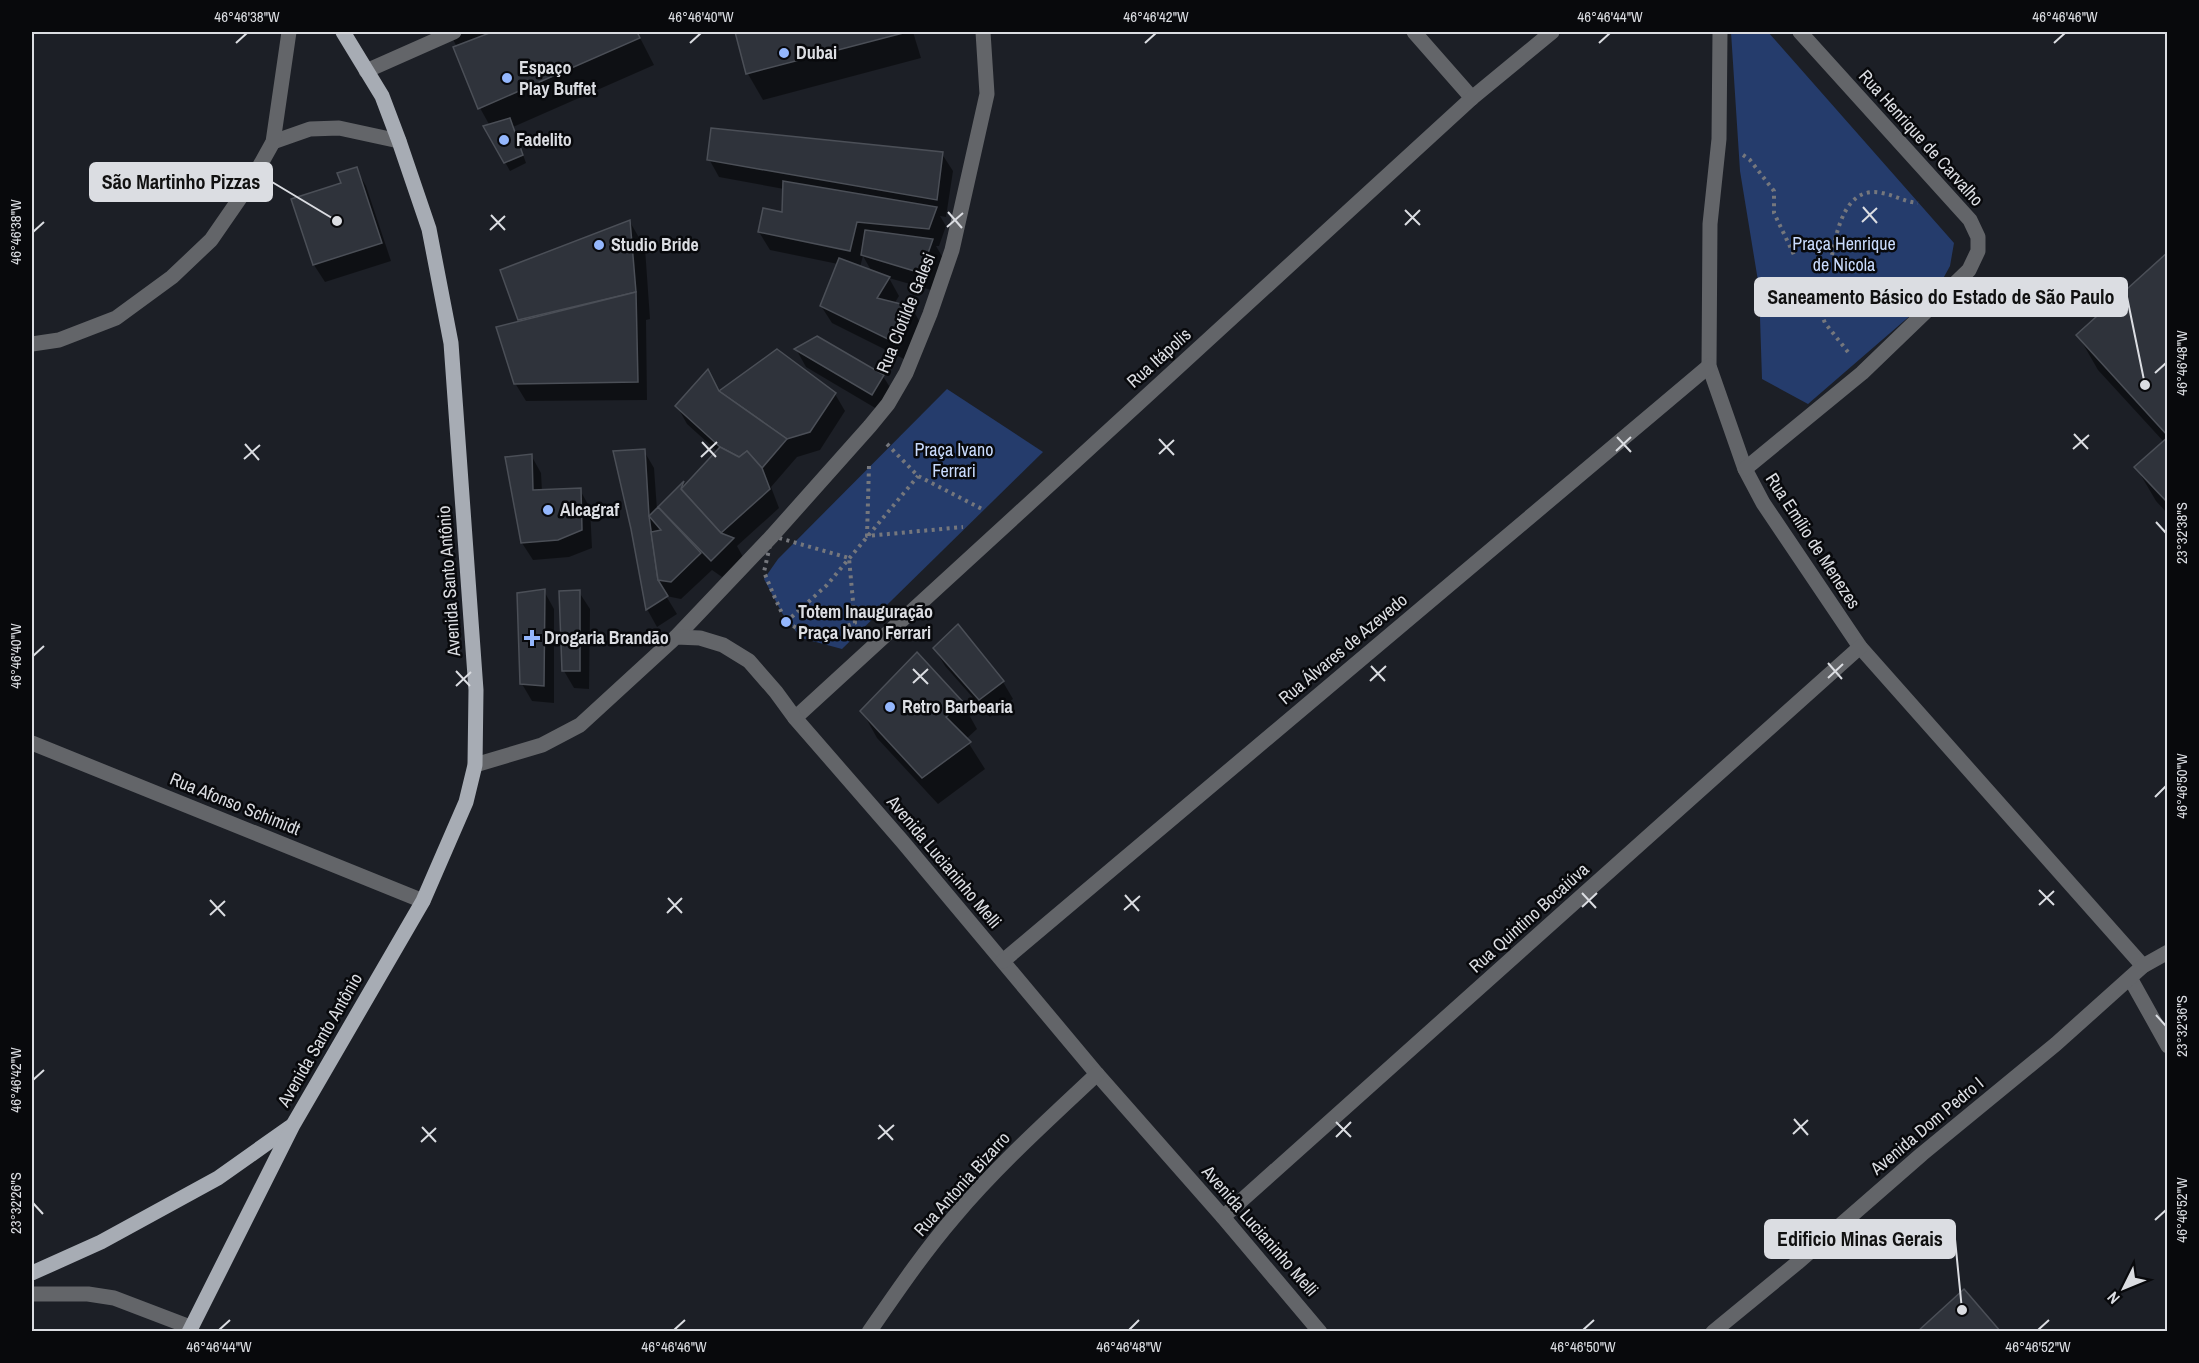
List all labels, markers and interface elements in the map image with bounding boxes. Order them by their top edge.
text: 46°46'38"W [214,6,280,27]
text: 46°46'40"W [668,6,734,27]
text: 46°46'42"W [1123,6,1189,27]
text: 46°46'44"W [1577,6,1643,27]
text: 46°46'46"W [2032,6,2098,27]
place label: Dubai [796,40,837,65]
marker: Dubai [777,46,791,60]
place label: Espaço Play Buffet [519,55,596,101]
street label: Rua Henrique de Carvalho [1853,64,1989,211]
marker: Espaço Play Buffet [500,71,514,85]
place label: Fadelito [516,127,572,152]
marker: Fadelito [497,133,511,147]
callout: São Martinho Pizzas [90,163,272,201]
text: São Martinho Pizzas [102,168,260,195]
text: 46°46'38"W [5,199,26,265]
park label: Praça Henrique de Nicola [1792,231,1896,277]
place label: Studio Bride [611,232,699,257]
marker: Studio Bride [592,238,606,252]
street label: Rua Clotilde Galesi [870,249,941,377]
callout: Saneamento Básico do Estado de São Paulo [1755,278,2127,316]
text: Saneamento Básico do Estado de São Paulo [1767,283,2115,310]
street label: Rua Itápolis [1121,322,1196,393]
text: 46°46'48"W [2171,330,2192,396]
park label: Praça Ivano Ferrari [915,437,993,483]
street label: Rua Emílio de Menezes [1760,468,1867,614]
place label: Alcagraf [560,497,619,522]
text: 23°32'38"S [2171,502,2192,564]
marker: Alcagraf [541,503,555,517]
street label: Avenida Santo Antônio [431,505,466,658]
street label: Rua Álvares de Azevedo [1273,587,1412,710]
place label: Totem Inauguração Praça Ivano Ferrari [798,599,933,645]
marker: Totem Inauguração Praça Ivano Ferrari [779,615,793,629]
text: 46°46'40"W [5,623,26,689]
place label: Drogaria Brandão [544,625,669,650]
marker: Drogaria Brandão [525,631,539,645]
place label: Retro Barbearia [902,694,1014,719]
marker: Retro Barbearia [883,700,897,714]
text: 46°46'50"W [2171,753,2192,819]
street label: Rua Afonso Schimidt [166,766,304,841]
street label: Avenida Lucianinho Melli [881,789,1007,933]
street label: Rua Quintino Bocaiúva [1463,857,1594,978]
street label: Avenida Santo Antônio [271,968,368,1112]
text: 23°32'36"S [2171,995,2192,1057]
text: 46°46'42"W [5,1047,26,1113]
street label: Avenida Dom Pedro I [1864,1071,1989,1181]
street label: Rua Antonia Bizarro [908,1126,1015,1241]
street label: Avenida Lucianinho Melli [1196,1159,1324,1302]
text: 23°32'26"S [5,1172,26,1234]
text: 46°46'52"W [2171,1177,2192,1243]
callout: Edificio Minas Gerais [1765,1220,1955,1258]
text: Edificio Minas Gerais [1777,1225,1943,1252]
north arrow [2094,1258,2154,1318]
text: N [2102,1287,2124,1309]
text: 46°46'44"W [186,1336,252,1357]
text: 46°46'46"W [641,1336,707,1357]
text: 46°46'48"W [1096,1336,1162,1357]
text: 46°46'50"W [1550,1336,1616,1357]
text: 46°46'52"W [2005,1336,2071,1357]

